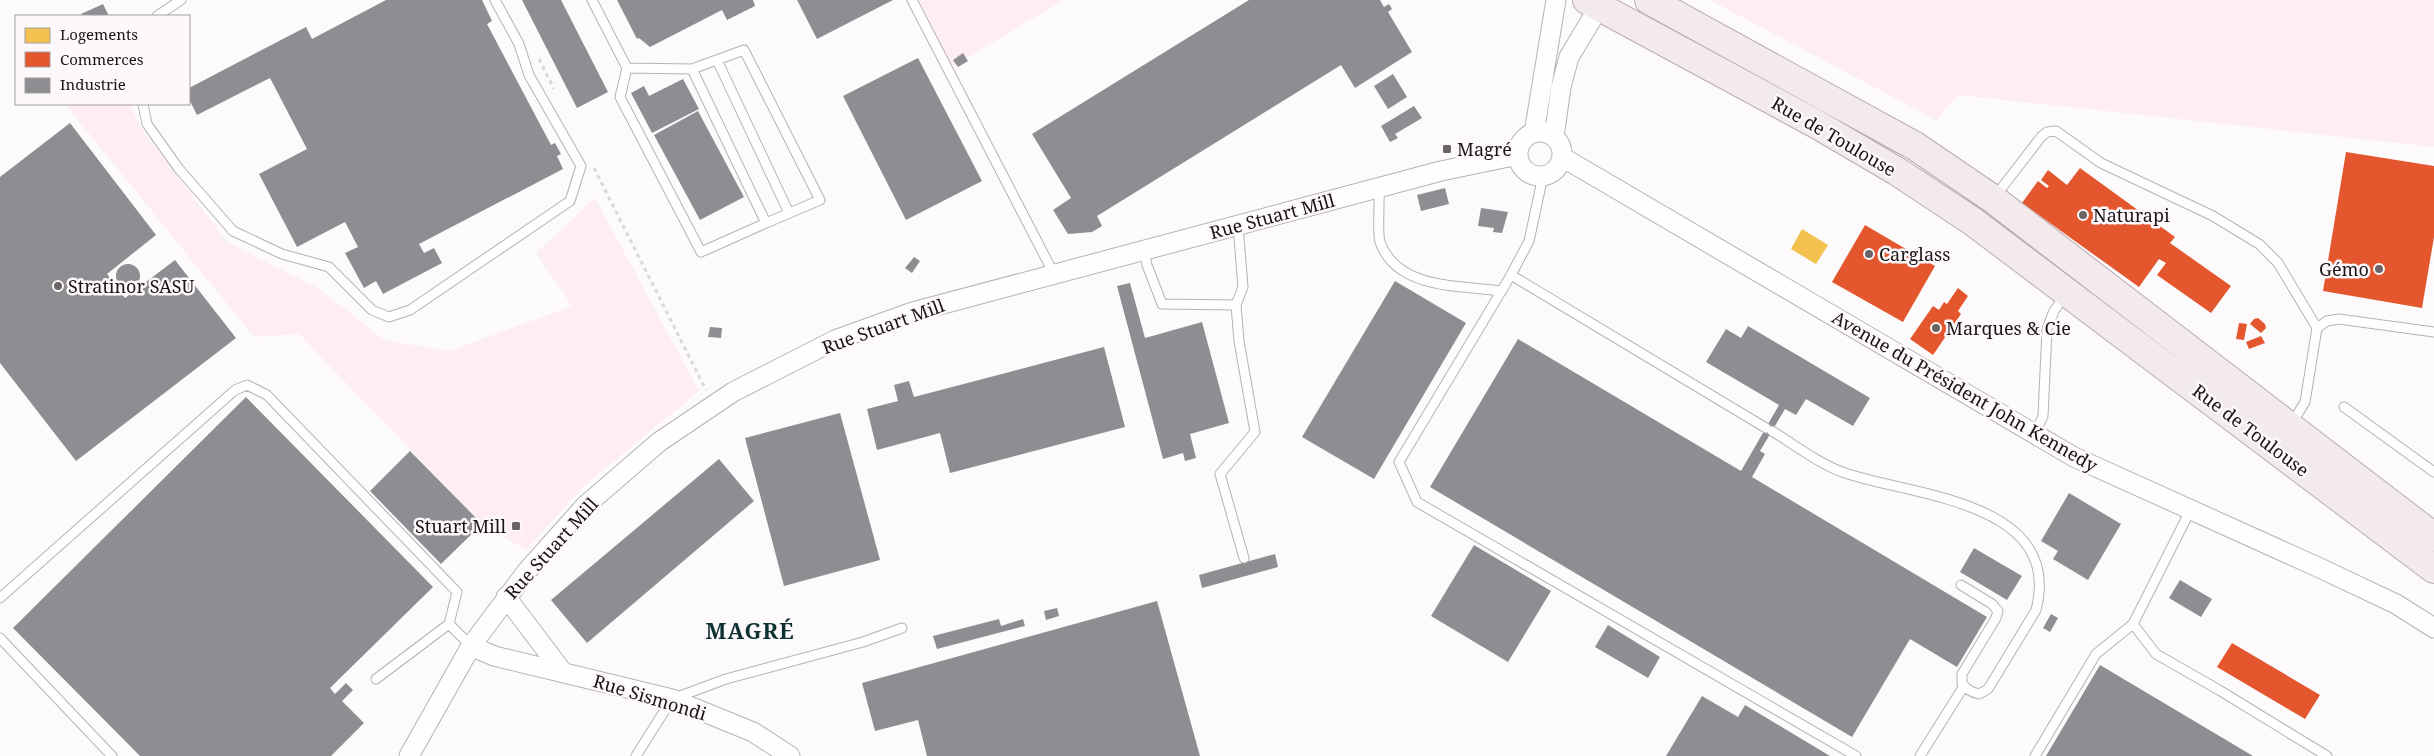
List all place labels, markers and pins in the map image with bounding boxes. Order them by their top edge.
place label: Magré [1457,137,1512,161]
marker: Magré [1441,143,1453,155]
place label: Naturapi [2093,203,2170,227]
marker: Naturapi [2077,209,2089,221]
place label: Carglass [1879,242,1950,266]
marker: Carglass [1863,248,1875,260]
place label: Gémo [2319,257,2369,281]
marker: Gémo [2373,263,2385,275]
place label: Stratinor SASU [68,274,195,298]
marker: Stratinor SASU [52,280,64,292]
place label: Marques & Cie [1946,316,2071,340]
marker: Marques & Cie [1930,322,1942,334]
place label: Stuart Mill [415,514,506,538]
marker: Stuart Mill [510,520,522,532]

